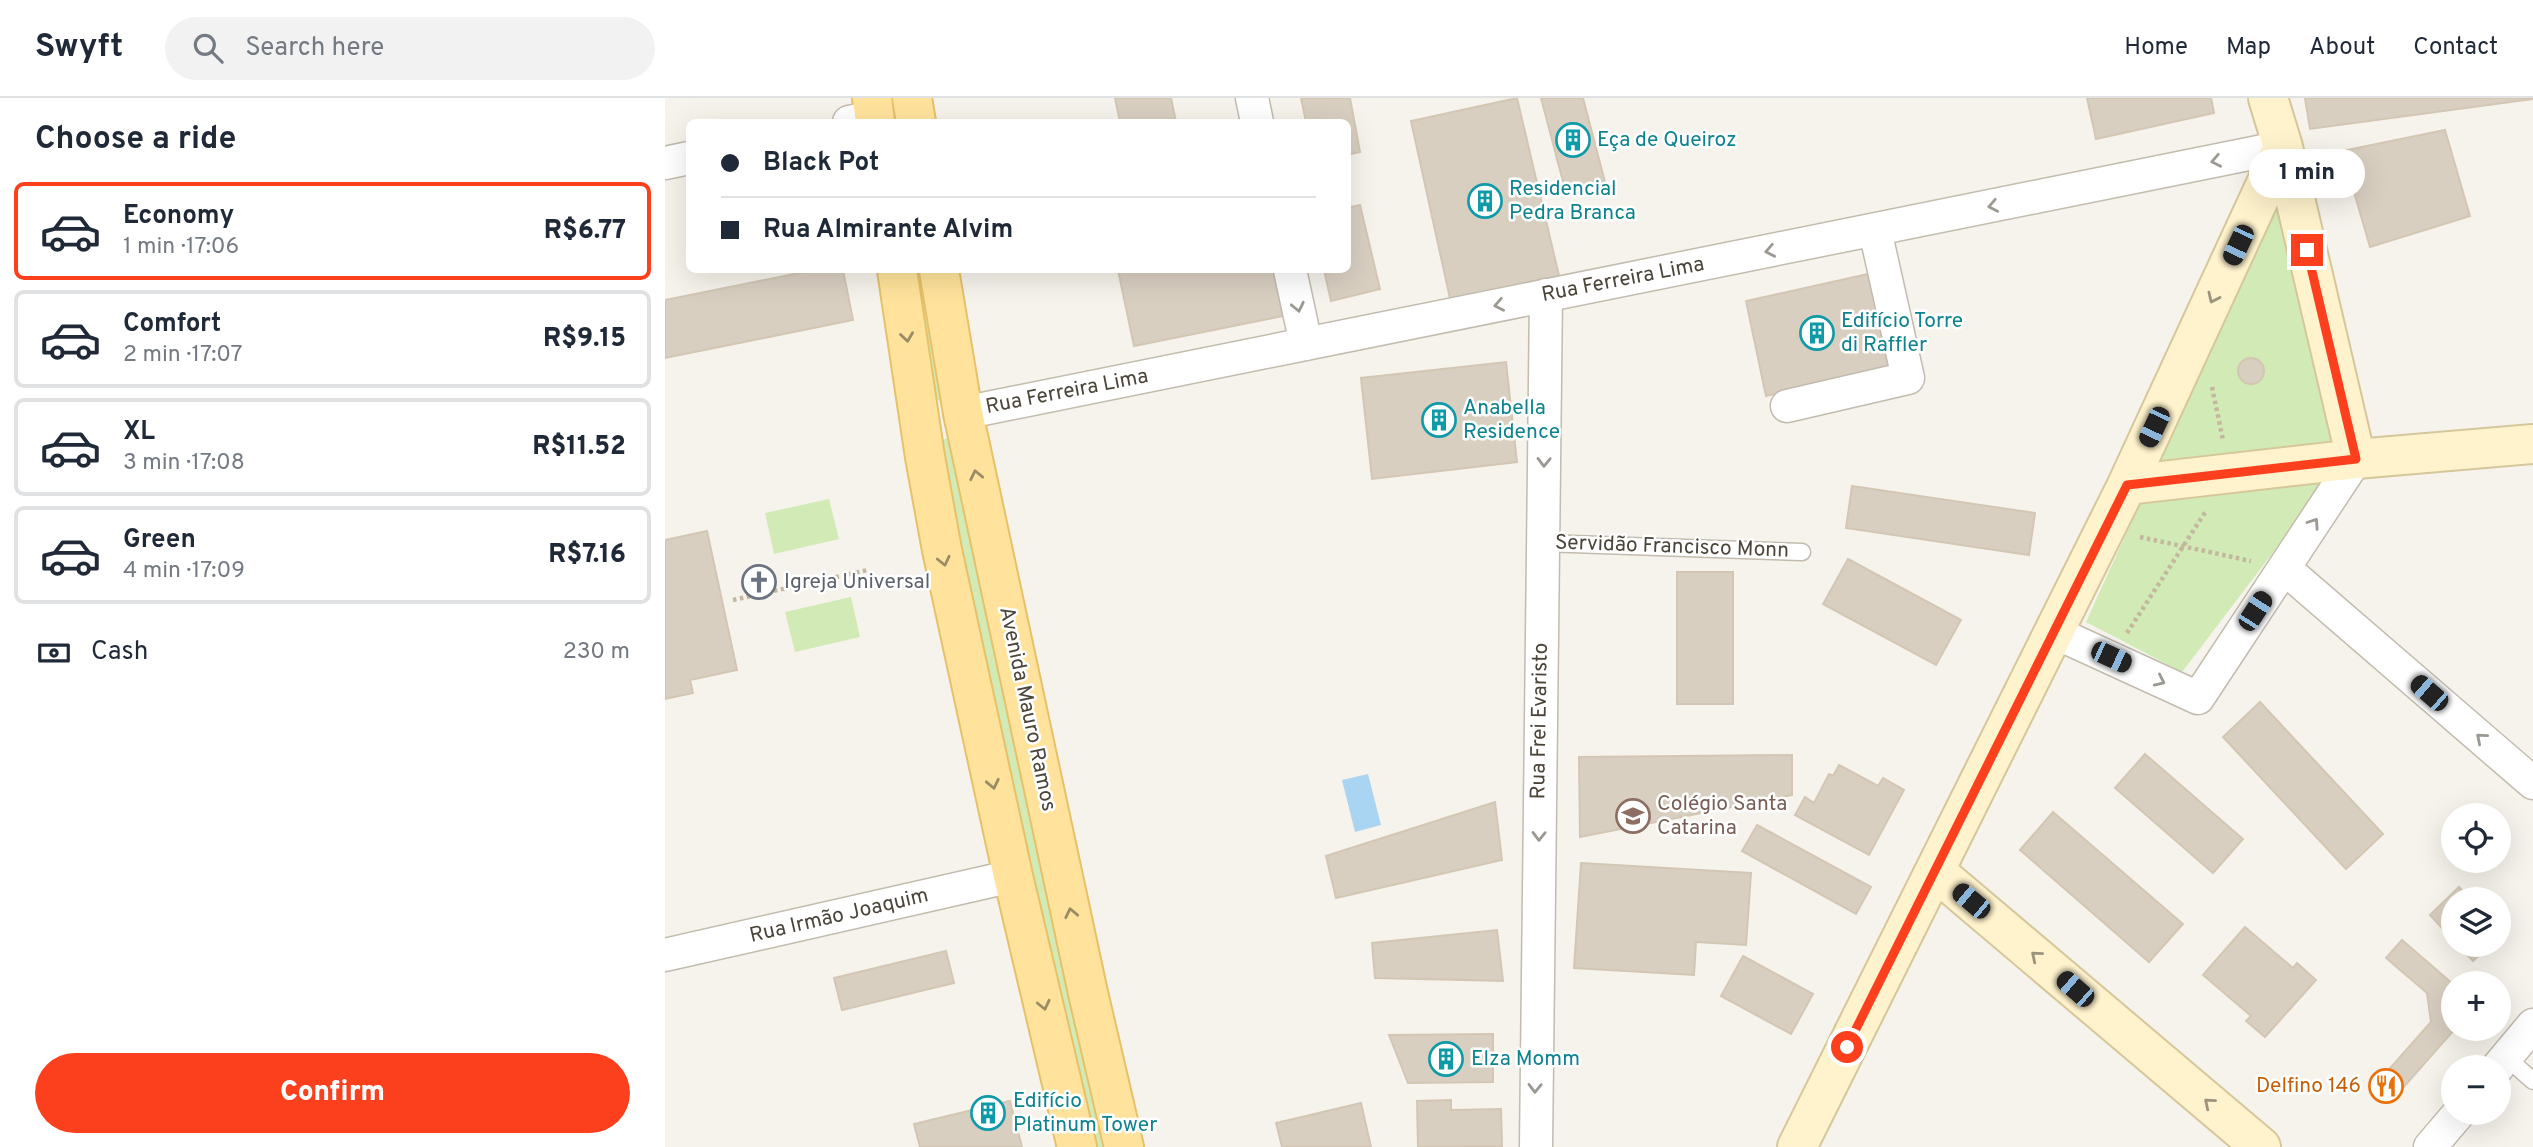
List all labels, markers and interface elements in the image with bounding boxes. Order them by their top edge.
search box [165,17,655,80]
text: Swyft [35,27,123,69]
icon: search [189,29,227,67]
text: Search here [245,32,384,65]
text: Home [2124,33,2188,63]
text: Map [2226,33,2271,63]
text: About [2309,33,2375,63]
text: Contact [2413,33,2498,63]
text: Choose a ride [35,120,236,160]
building icon: Eça de Queiroz [1554,121,1592,159]
place label: Eça de Queiroz [1597,127,1737,154]
text: Black Pot [763,147,879,180]
callout: 1 min [2249,149,2365,198]
one-way arrow [2210,152,2222,167]
text: 1 min [2279,159,2335,188]
place label: Residencial Pedra Branca [1509,176,1636,227]
building icon: Residencial Pedra Branca [1466,182,1504,220]
one-way arrow [1987,197,1999,212]
icon: car [39,200,102,263]
text: Economy [123,200,234,233]
text: Rua Almirante Alvim [763,214,1013,247]
text: R$6.77 [544,215,626,248]
car [2220,222,2257,268]
text: 1 min · 17:06 [123,233,239,262]
route end [2291,234,2323,266]
one-way arrow [1764,242,1776,257]
street label: Rua Ferreira Lima [1539,251,1707,309]
one-way arrow [2207,291,2221,303]
one-way arrow [1493,296,1505,311]
one-way arrow [1289,301,1304,313]
icon: car [39,308,102,371]
text: Comfort [123,308,221,341]
place label: Edifício Torre di Raffler [1841,308,1963,359]
building icon: Edifício Torre di Raffler [1798,314,1836,352]
text: R$9.15 [543,323,626,356]
one-way arrow [899,331,914,343]
text: 2 min · 17:07 [123,341,242,370]
street label: Rua Ferreira Lima [983,363,1151,421]
place label: Anabella Residence [1463,395,1560,446]
building icon: Anabella Residence [1420,401,1458,439]
car [2136,404,2173,450]
icon: car [39,416,102,479]
text: XL [123,416,155,449]
text: R$11.52 [532,431,626,464]
text: 3 min · 17:08 [123,449,245,478]
one-way arrow [1536,457,1552,467]
one-way arrow [970,470,984,482]
one-way arrow [2306,518,2318,531]
icon: car [39,524,102,587]
text: Green [123,524,196,557]
street label: Servidão Francisco Monn [1554,529,1790,565]
text: R$7.16 [548,539,626,572]
one-way arrow [936,555,951,567]
text: 4 min · 17:09 [123,557,245,586]
church icon: Igreja Universal [740,563,778,601]
place label: Igreja Universal [784,569,930,596]
car [2235,588,2276,634]
street label: Avenida Mauro Ramos [992,604,1062,814]
icon: cash [35,634,73,672]
text: Cash [91,636,148,669]
text: 230 m [563,638,630,667]
car [2088,639,2135,675]
street label: Rua Frei Evaristo [1525,642,1555,800]
car [2407,671,2452,715]
one-way arrow [2153,672,2165,686]
one-way arrow [2477,734,2490,746]
one-way arrow [985,778,999,790]
place label: Colégio Santa Catarina [1657,791,1787,842]
school or university icon: Colégio Santa Catarina [1614,797,1652,835]
map controls [2441,803,2511,1125]
button: locate [2441,803,2511,873]
one-way arrow [1531,831,1546,842]
car [1949,879,1994,923]
street label: Rua Irmão Joaquim [747,882,931,950]
button: layers [2441,887,2511,957]
one-way arrow [1065,907,1080,919]
one-way arrow [2031,952,2044,964]
car [2053,967,2098,1011]
button: + [2441,971,2511,1041]
one-way arrow [1035,999,1050,1011]
route start [1831,1031,1863,1063]
building icon: Elza Momm [1427,1040,1465,1078]
place label: Elza Momm [1471,1046,1580,1073]
button: Confirm [35,1053,630,1133]
button: − [2441,1055,2511,1125]
restaurant icon: Delfino 146 [2367,1067,2405,1105]
place label: Delfino 146 [2256,1073,2361,1100]
one-way arrow [1527,1083,1543,1094]
place label: Edifício Platinum Tower [1013,1088,1157,1139]
building icon: Edifício Platinum Tower [969,1094,1007,1132]
one-way arrow [2205,1099,2218,1111]

